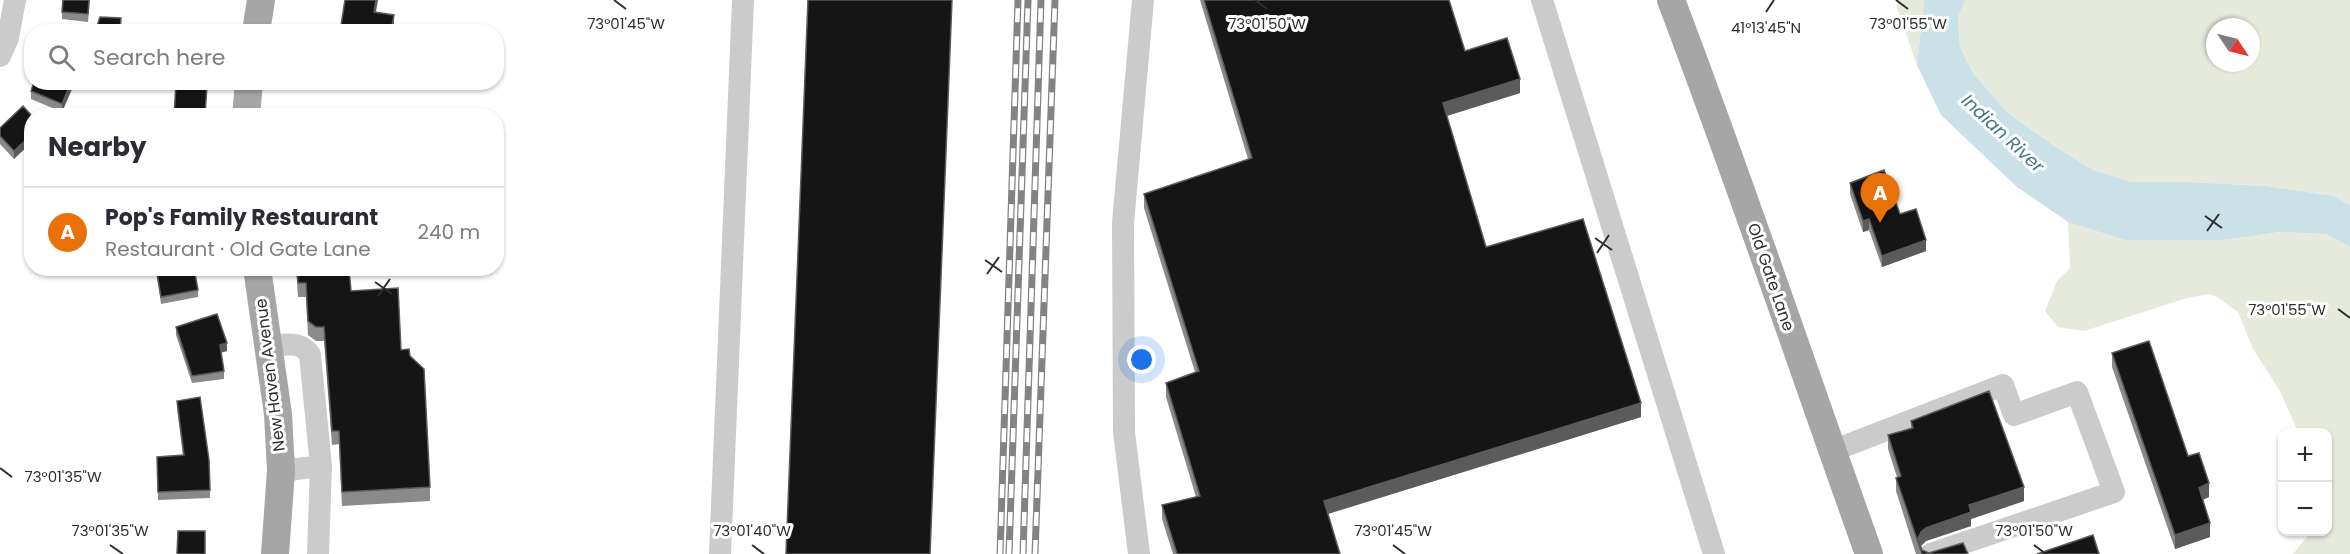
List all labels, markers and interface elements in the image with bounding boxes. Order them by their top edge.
text: 73°01'45"W [587,13,665,34]
text: 73°01'50"W [1228,13,1306,34]
text: 73°01'55"W [1869,13,1947,34]
text: 41°13'45"N [1731,17,1801,38]
north arrow [2206,18,2260,72]
search box [24,24,504,90]
icon: search [45,41,78,74]
text: Search here [93,42,226,73]
water label: Indian River [1956,88,2051,179]
text: Nearby [48,129,146,165]
pin: A [1860,174,1900,223]
text: Pop's Family Restaurant [105,202,378,233]
text: A [60,218,75,246]
text: 240 m [417,218,480,246]
street label: Old Gate Lane [1742,220,1800,334]
text: Restaurant · Old Gate Lane [105,235,371,263]
street label: New Haven Avenue [249,297,291,453]
text: 73°01'55"W [2248,299,2326,320]
your location [1127,345,1156,374]
map controls [2278,428,2332,536]
button: + [2278,428,2332,482]
text: 73°01'35"W [24,466,102,487]
button: − [2278,482,2332,536]
text: 73°01'35"W [71,520,149,541]
text: 73°01'40"W [713,520,791,541]
text: 73°01'45"W [1354,520,1432,541]
text: 73°01'50"W [1995,520,2073,541]

